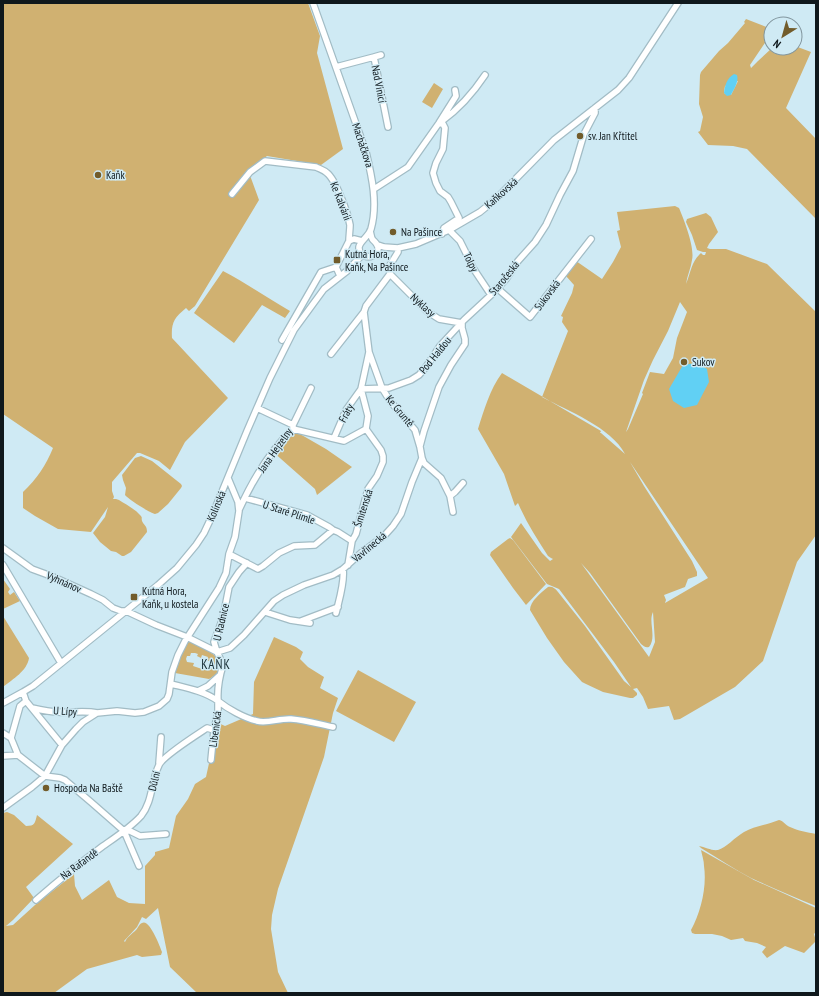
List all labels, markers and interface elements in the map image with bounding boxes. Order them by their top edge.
north arrow [763,16,803,56]
text: N [770,37,784,51]
street label: Nad Vinicí [368,64,390,105]
street label: Macháčkova [349,121,377,169]
place label: sv. Jan Křtitel [588,129,638,143]
marker: sv. Jan Křtitel [575,131,585,141]
place label: Kaňk [106,168,125,182]
marker: Kaňk [93,170,103,180]
street label: Kaňkovská [481,174,521,212]
street label: Ke Kalvárii [327,180,355,222]
place label: Na Pašince [401,225,442,239]
marker: Na Pašince [388,227,398,237]
place label: Kutná Hora, Kaňk, Na Pašince [345,247,409,274]
street label: Tolpy [460,250,482,275]
marker: Kutná Hora, Kaňk, Na Pašince [332,255,342,265]
street label: Staročeská [486,258,522,298]
street label: Sukovská [531,277,563,313]
street label: Nyklasy [407,290,439,321]
street label: Pod Haldou [416,333,454,376]
place label: Sukov [692,355,715,369]
marker: Sukov [679,357,689,367]
street label: Ke Gruntě [383,392,418,430]
street label: Fráty [335,401,357,425]
street label: Jana Hejzelny [254,424,296,476]
street label: Šmitenská [350,487,376,529]
street label: Kolínská [203,489,229,523]
street label: U Staré Plimle [261,497,317,527]
street label: Vavřinecká [348,529,389,566]
street label: Vyhnánov [43,568,84,596]
place label: Kutná Hora, Kaňk, u kostela [142,584,199,611]
marker: Kutná Hora, Kaňk, u kostela [129,592,139,602]
street label: U Radnice [210,601,232,642]
district label: KAŇK [201,656,231,673]
street label: U Lípy [53,703,78,719]
street label: Libenická [206,710,224,748]
street label: Důlní [145,769,163,793]
place label: Hospoda Na Baště [54,781,123,795]
marker: Hospoda Na Baště [41,783,51,793]
street label: Na Rafandě [57,845,101,883]

